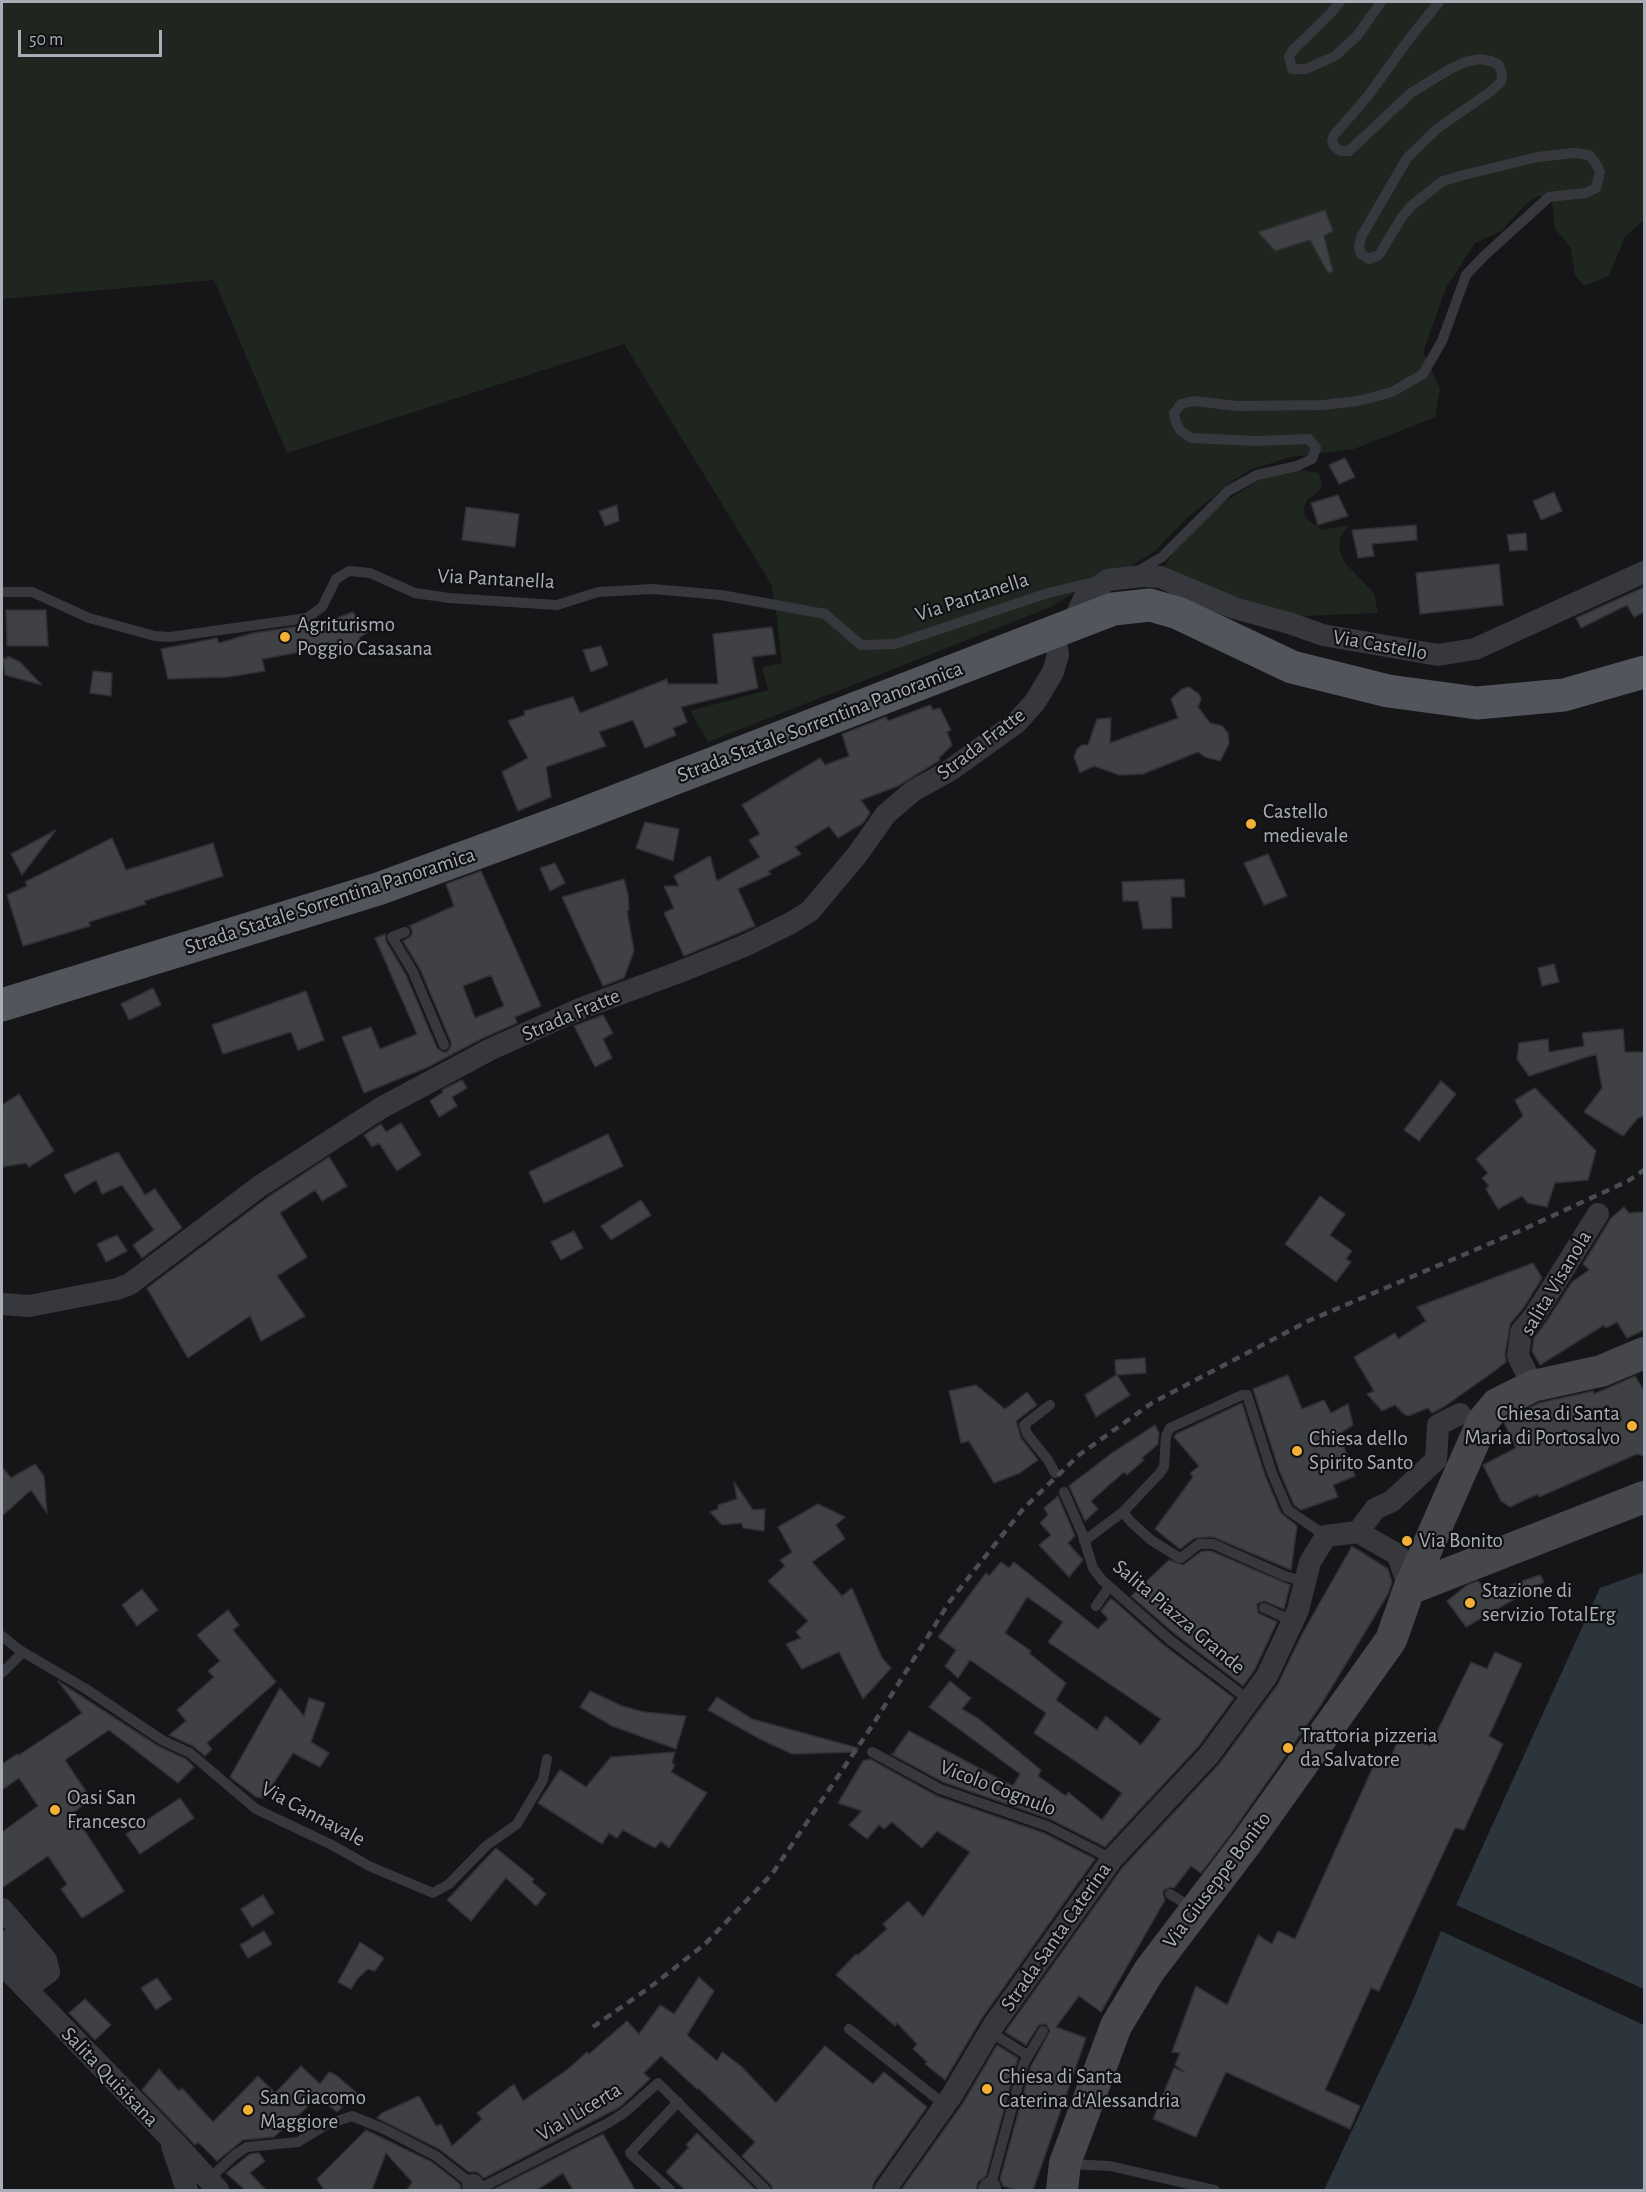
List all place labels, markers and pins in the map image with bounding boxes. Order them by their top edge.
place label: Agriturismo Poggio Casasana [297,612,433,662]
marker: Agriturismo Poggio Casasana [278,630,292,644]
place label: Castello medievale [1263,799,1348,849]
marker: Castello medievale [1244,817,1258,831]
place label: Chiesa di Santa Maria di Portosalvo [1465,1401,1620,1451]
marker: Chiesa di Santa Maria di Portosalvo [1625,1419,1639,1433]
place label: Chiesa dello Spirito Santo [1309,1426,1413,1476]
marker: Chiesa dello Spirito Santo [1290,1444,1304,1458]
place label: Via Bonito [1419,1528,1503,1554]
marker: Via Bonito [1400,1534,1414,1548]
place label: Stazione di servizio TotalErg [1482,1578,1616,1628]
marker: Stazione di servizio TotalErg [1463,1596,1477,1610]
place label: Trattoria pizzeria da Salvatore [1300,1723,1437,1773]
marker: Trattoria pizzeria da Salvatore [1281,1741,1295,1755]
place label: Oasi San Francesco [67,1785,146,1835]
marker: Oasi San Francesco [48,1803,62,1817]
place label: Chiesa di Santa Caterina d'Alessandria [999,2064,1180,2114]
marker: Chiesa di Santa Caterina d'Alessandria [980,2082,994,2096]
place label: San Giacomo Maggiore [260,2085,366,2135]
marker: San Giacomo Maggiore [241,2103,255,2117]

